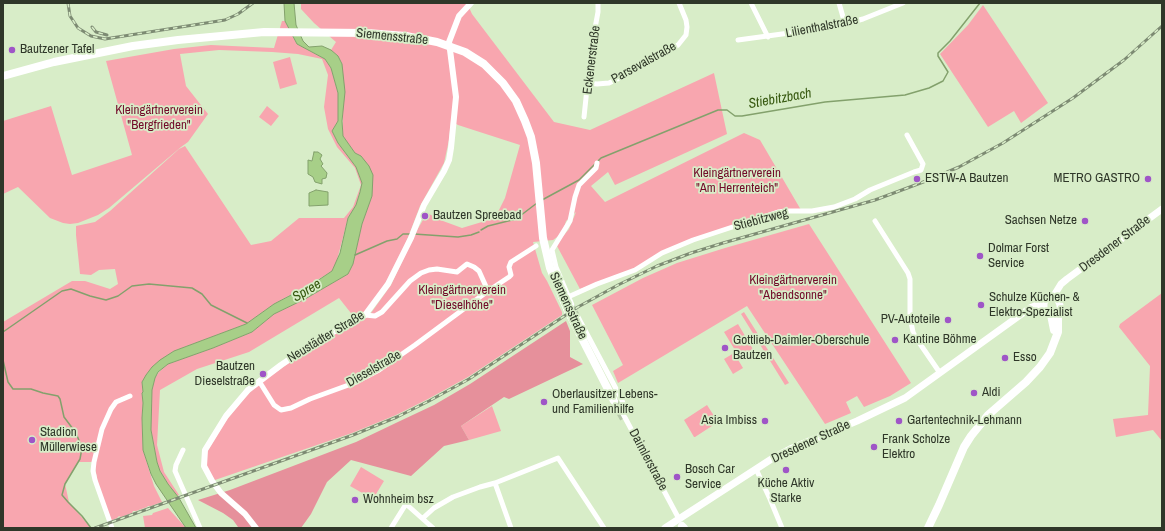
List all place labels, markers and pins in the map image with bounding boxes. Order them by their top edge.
place label: Bautzener Tafel [20,42,94,58]
marker: Bautzener Tafel [7,45,17,55]
place label: ESTW-A Bautzen [925,171,1008,187]
place label: METRO GASTRO [1054,171,1140,187]
marker: ESTW-A Bautzen [912,174,922,184]
marker: METRO GASTRO [1143,174,1153,184]
place label: Bautzen Spreebad [433,208,521,224]
marker: Bautzen Spreebad [420,211,430,221]
place label: Sachsen Netze [1005,213,1077,229]
marker: Sachsen Netze [1080,216,1090,226]
place label: Dolmar Forst Service [988,241,1049,272]
marker: Dolmar Forst Service [975,251,985,261]
place label: Schulze Küchen- & Elektro-Spezialist [989,290,1080,321]
marker: Schulze Küchen- & Elektro-Spezialist [976,300,986,310]
place label: PV-Autoteile [881,312,940,328]
marker: PV-Autoteile [943,315,953,325]
place label: Kantine Böhme [903,332,976,348]
place label: Gottlieb-Daimler-Oberschule Bautzen [733,333,869,364]
marker: Kantine Böhme [890,335,900,345]
marker: Gottlieb-Daimler-Oberschule Bautzen [720,343,730,353]
place label: Esso [1013,350,1037,366]
marker: Esso [1000,353,1010,363]
place label: Bautzen Dieselstraße [195,359,255,390]
marker: Bautzen Dieselstraße [258,369,268,379]
place label: Aldi [982,385,1000,401]
place label: Oberlausitzer Lebens- und Familienhilfe [552,387,657,418]
marker: Aldi [969,388,979,398]
marker: Oberlausitzer Lebens- und Familienhilfe [539,397,549,407]
place label: Asia Imbiss [701,413,757,429]
place label: Gartentechnik-Lehmann [907,413,1022,429]
marker: Asia Imbiss [760,416,770,426]
marker: Gartentechnik-Lehmann [894,416,904,426]
place label: Stadion Müllerwiese [40,425,97,456]
place label: Frank Scholze Elektro [882,432,950,463]
marker: Stadion Müllerwiese [27,435,37,445]
marker: Frank Scholze Elektro [869,442,879,452]
place label: Bosch Car Service [685,462,735,493]
marker: Küche Aktiv Starke [781,465,791,475]
marker: Bosch Car Service [672,472,682,482]
place label: Küche Aktiv Starke [758,476,814,507]
place label: Wohnheim bsz [363,492,434,508]
marker: Wohnheim bsz [350,495,360,505]

